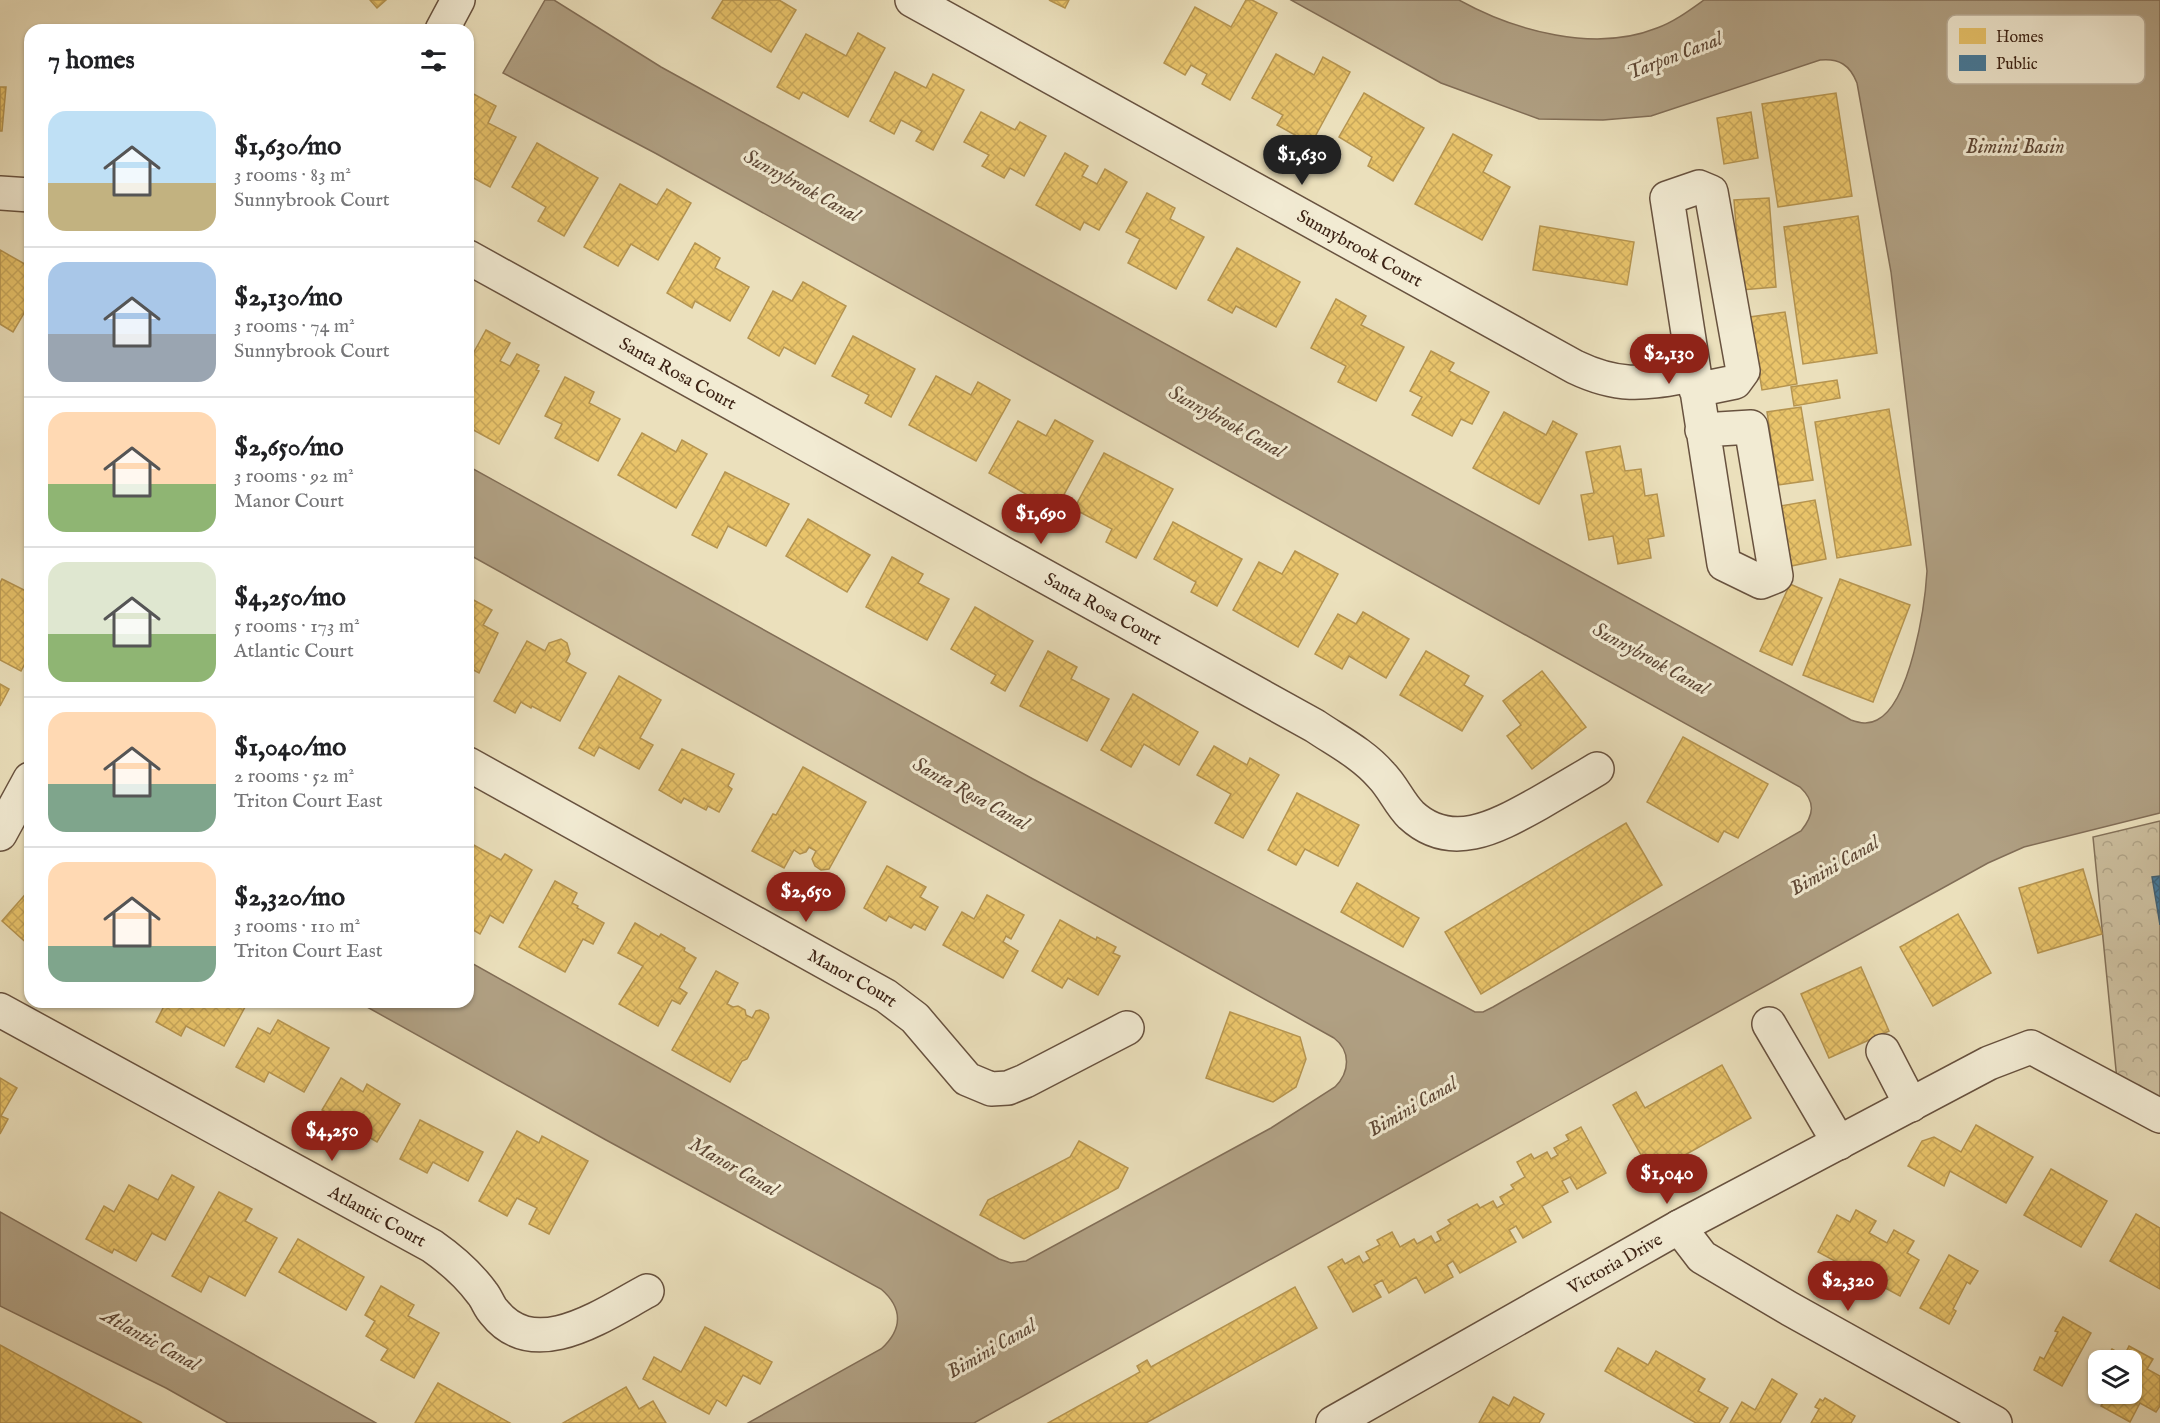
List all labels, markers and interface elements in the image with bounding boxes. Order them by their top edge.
legend [1947,15,2145,84]
water label: Tarpon Canal [1623,26,1728,86]
text: Homes [1996,28,2044,48]
text: 7 homes [48,44,135,77]
icon: filters [417,44,450,77]
text: Public [1996,55,2038,75]
text: $1,630/mo [234,130,341,163]
icon: home [96,135,168,207]
pin: $1,630 [1253,135,1351,186]
water label: Bimini Basin [1965,135,2065,160]
text: $1,630 [1277,142,1327,167]
water label: Sunnybrook Canal [739,144,866,230]
text: 3 rooms · 83 m² [234,163,351,188]
text: Sunnybrook Court [234,188,390,213]
street label: Sunnybrook Court [1292,205,1426,293]
text: $2,130/mo [234,281,343,314]
icon: home [96,286,168,358]
text: 3 rooms · 74 m² [234,314,355,339]
street label: Santa Rosa Court [615,333,740,416]
pin: $2,130 [1620,334,1718,385]
text: Sunnybrook Court [234,339,390,364]
text: $2,130 [1644,341,1694,366]
water label: Sunnybrook Canal [1164,380,1291,466]
text: $2,650/mo [234,431,343,464]
icon: home [96,436,168,508]
text: 3 rooms · 92 m² [234,464,354,489]
text: Manor Court [234,489,344,514]
pin: $1,690 [992,494,1090,545]
text: $1,690 [1016,501,1066,526]
street label: Santa Rosa Court [1040,568,1165,652]
text: $4,250/mo [234,581,346,614]
icon: home [96,586,168,658]
text: 5 rooms · 173 m² [234,614,360,639]
water label: Sunnybrook Canal [1588,617,1715,703]
text: Atlantic Court [234,639,354,664]
text: $1,040/mo [234,731,346,764]
icon: home [96,736,168,808]
water label: Santa Rosa Canal [908,752,1035,838]
text: 2 rooms · 52 m² [234,764,354,789]
text: Triton Court East [234,789,383,814]
water label: Bimini Canal [1786,830,1886,902]
pin: $2,650 [757,872,855,923]
text: $2,650 [780,879,832,904]
text: $2,320/mo [234,881,345,914]
icon: home [96,886,168,958]
text: 3 rooms · 110 m² [234,914,360,939]
text: Triton Court East [234,939,383,964]
street label: Manor Court [803,945,901,1013]
water label: Bimini Canal [1364,1071,1464,1143]
pin: $4,250 [283,1111,381,1162]
text: $4,250 [305,1118,359,1143]
water label: Manor Canal [684,1132,784,1204]
pin: $1,040 [1618,1154,1716,1205]
text: $1,040 [1640,1161,1694,1186]
street label: Atlantic Court [323,1181,429,1253]
street label: Victoria Drive [1563,1229,1667,1301]
pin: $2,320 [1799,1261,1897,1312]
text: $2,320 [1822,1268,1874,1293]
water label: Atlantic Canal [95,1302,205,1378]
water label: Bimini Canal [943,1313,1043,1385]
map controls [2088,1350,2142,1404]
button: layers [2088,1350,2142,1404]

